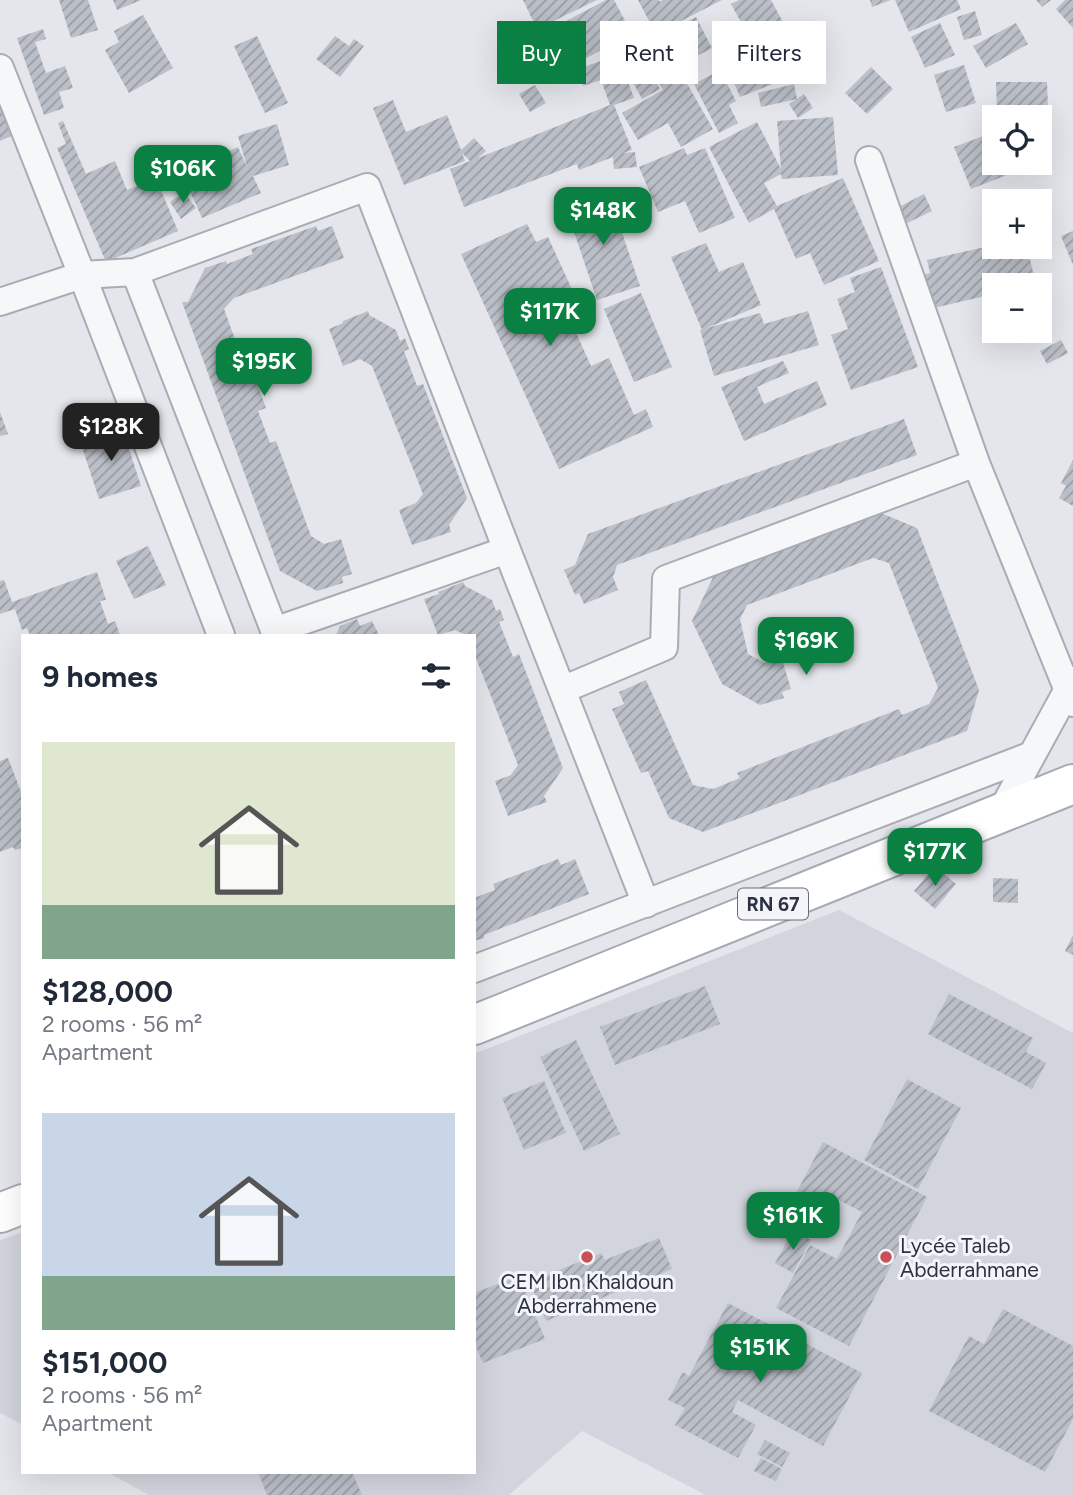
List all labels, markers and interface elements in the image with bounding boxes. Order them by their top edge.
chip: Buy [497,21,586,84]
chip: Rent [600,21,698,84]
chip: Filters [712,21,826,84]
map controls [982,105,1052,343]
button: locate [982,105,1052,175]
pin: $106K [134,146,232,205]
text: $106K [150,154,216,182]
pin: $148K [554,188,652,247]
button: + [982,189,1052,259]
text: $148K [570,196,636,224]
button: − [982,273,1052,343]
pin: $117K [501,288,599,348]
text: $117K [520,297,580,325]
pin: $195K [215,338,313,398]
text: $195K [232,347,296,375]
pin: $128K [62,404,160,463]
text: $128K [78,412,144,440]
pin: $169K [757,618,855,677]
text: $169K [774,626,838,654]
icon: filters [417,657,455,695]
text: 9 homes [42,658,158,695]
icon: home [186,787,312,913]
pin: $177K [886,828,984,888]
text: $177K [903,837,967,865]
road number: RN 67 [738,888,808,920]
text: $128,000 [42,973,173,1010]
text: 2 rooms · 56 m² [42,1010,202,1038]
text: Apartment [42,1038,153,1066]
icon: home [186,1158,312,1284]
pin: $161K [744,1192,842,1252]
text: $161K [763,1201,823,1229]
place label: Lycée Taleb Abderrahmane [900,1233,1039,1282]
marker: CEM Ibn Khaldoun Abderrahmene [579,1249,595,1265]
marker: Lycée Taleb Abderrahmane [878,1249,894,1265]
place label: CEM Ibn Khaldoun Abderrahmene [500,1269,674,1318]
pin: $151K [711,1324,809,1384]
text: $151K [730,1333,790,1361]
text: $151,000 [42,1344,167,1381]
text: 2 rooms · 56 m² [42,1381,202,1409]
text: Apartment [42,1409,153,1437]

